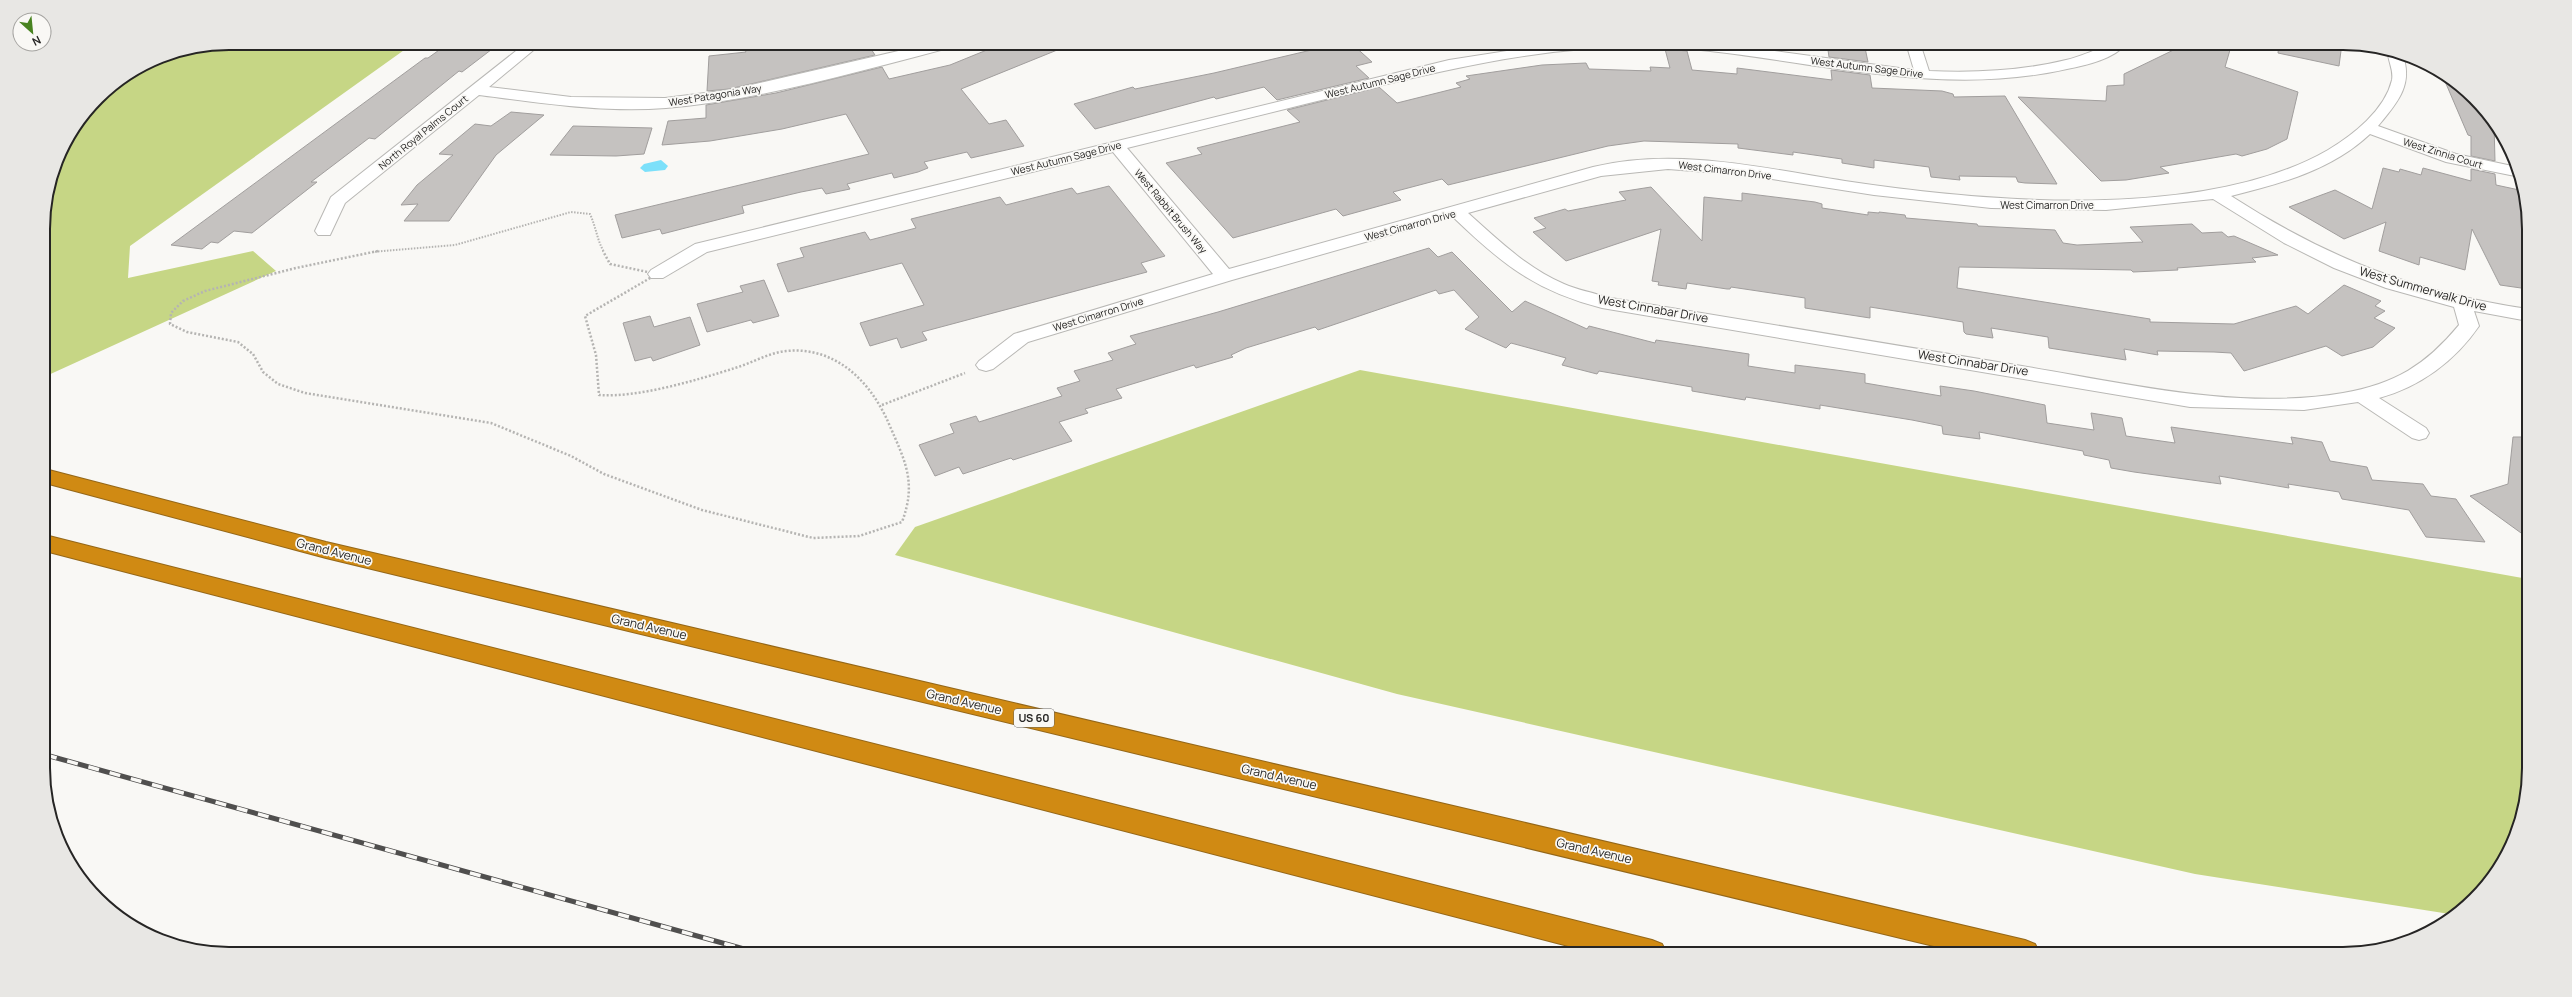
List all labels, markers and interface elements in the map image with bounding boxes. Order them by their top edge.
north arrow [12,12,52,52]
text: N [30,33,44,50]
street label: West Autumn Sage Drive [1810,53,1924,81]
street label: West Autumn Sage Drive [1323,60,1437,102]
street label: West Patagonia Way [668,81,763,109]
street label: North Royal Palms Court [375,92,471,172]
street label: West Zinnia Court [2401,134,2485,172]
street label: West Autumn Sage Drive [1009,137,1123,179]
street label: West Cimarron Drive [1678,157,1773,183]
street label: West Rabbit Brush Way [1132,166,1211,257]
street label: West Cimarron Drive [2000,198,2094,212]
street label: West Cimarron Drive [1363,206,1457,244]
street label: West Summerwalk Drive [2357,262,2489,315]
street label: West Cinnabar Drive [1597,290,1710,327]
street label: West Cimarron Drive [1051,294,1145,334]
street label: West Cinnabar Drive [1916,345,2030,380]
street label: Grand Avenue [295,534,373,569]
street label: Grand Avenue [610,610,688,643]
street label: Grand Avenue [925,685,1003,718]
road number: US 60 [1014,709,1054,727]
street label: Grand Avenue [1240,760,1318,793]
street label: Grand Avenue [1555,834,1633,867]

